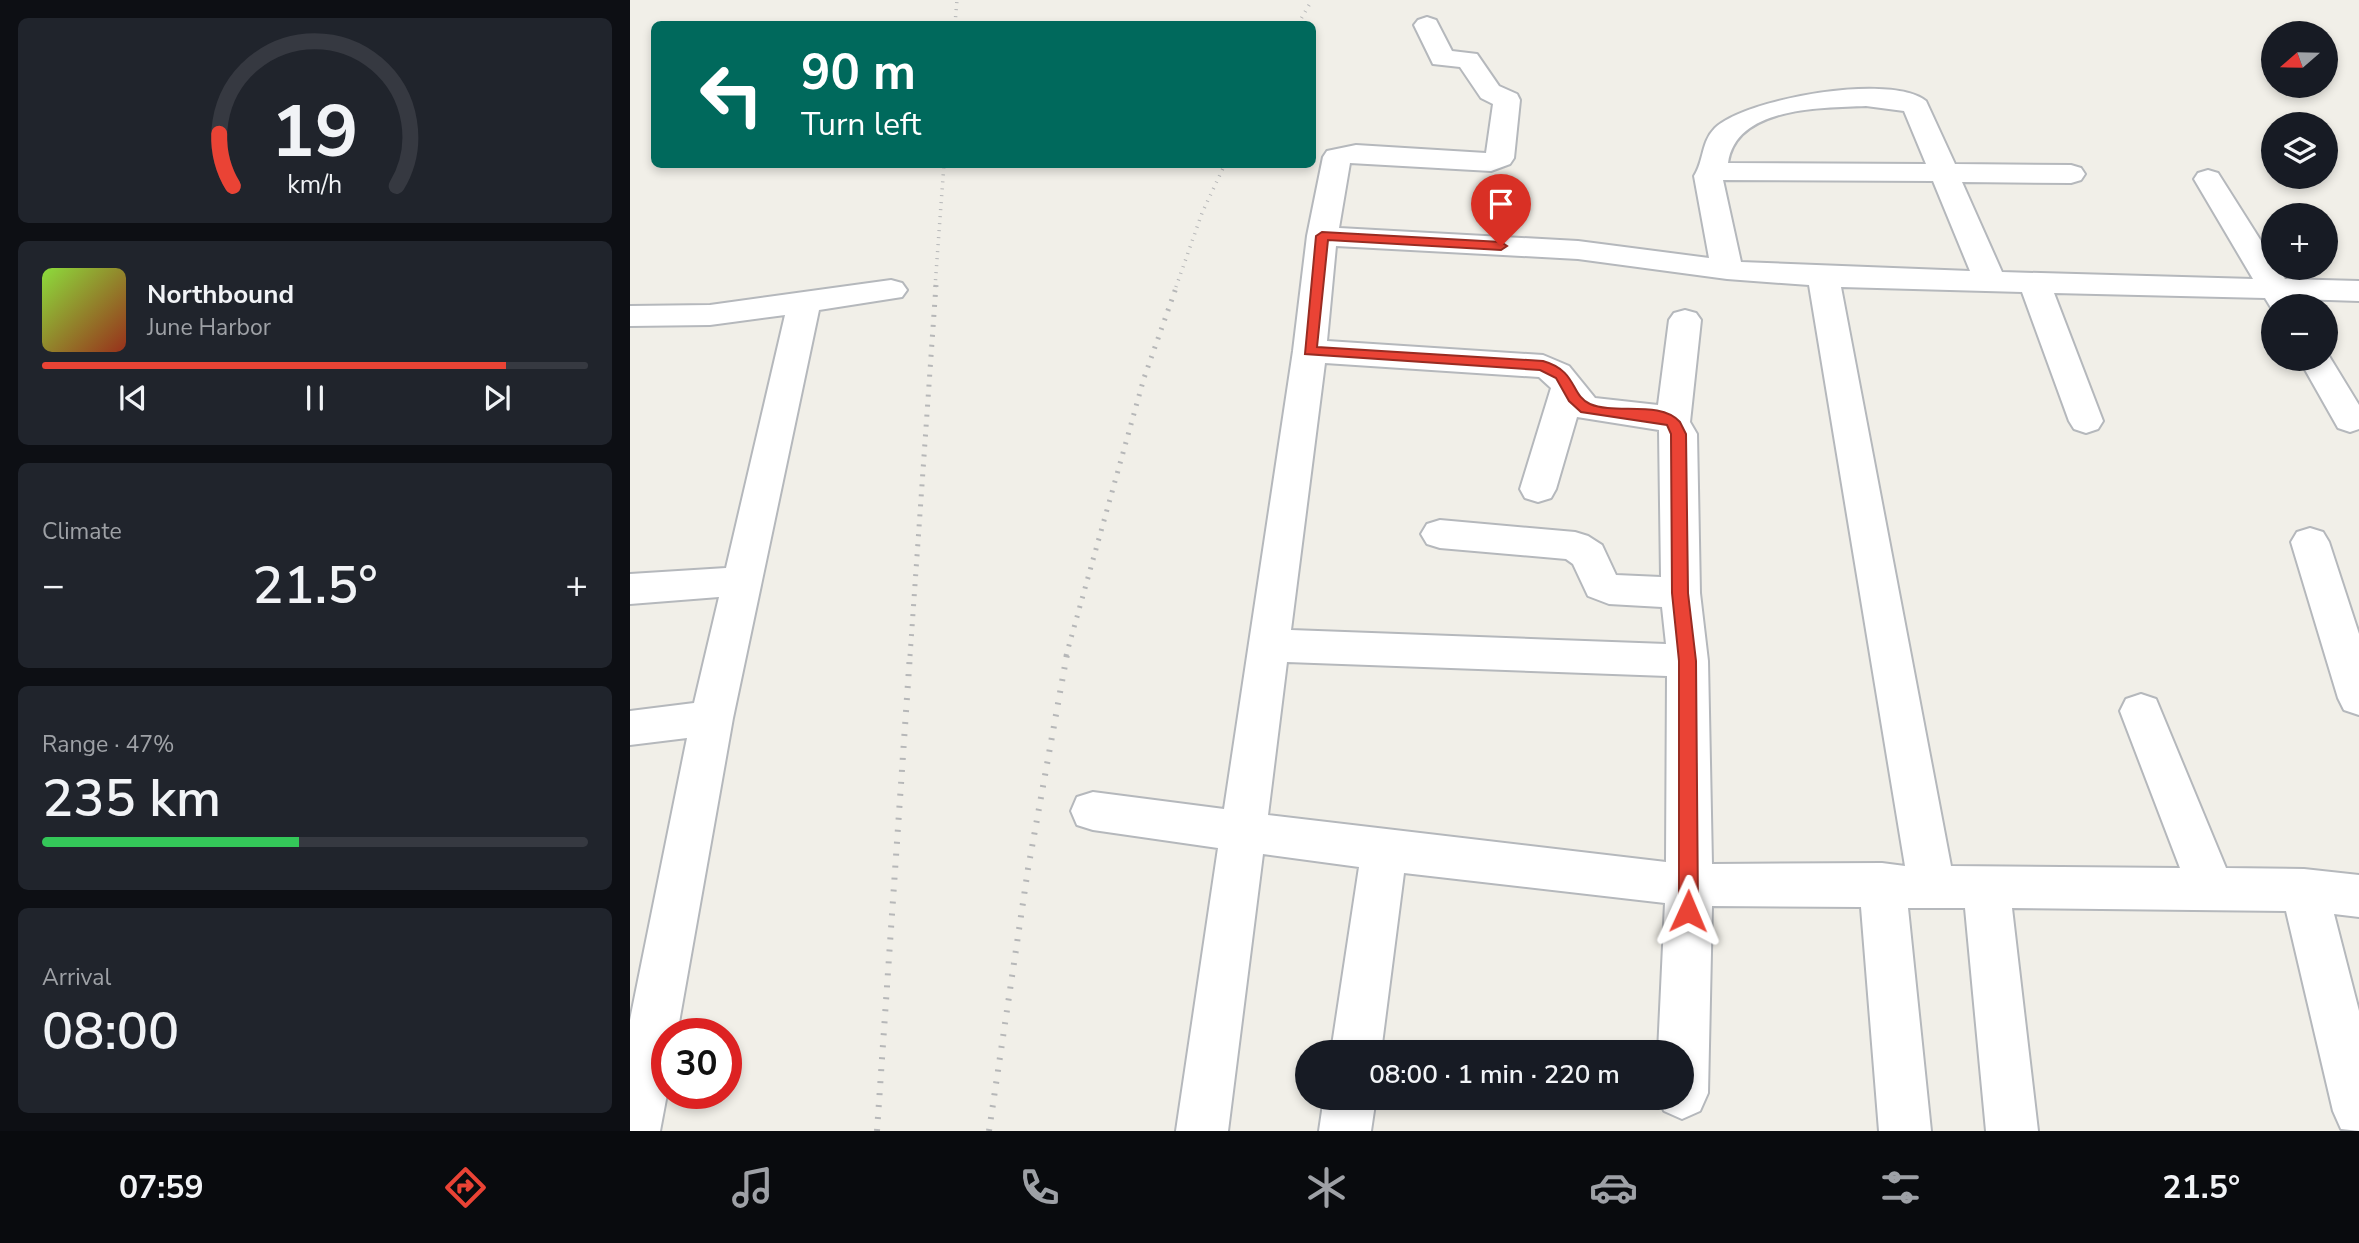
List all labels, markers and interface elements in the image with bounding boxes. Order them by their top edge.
north arrow [2261,21,2338,98]
map controls [2261,21,2338,371]
text: 90 m [801,39,916,106]
icon: left [686,49,777,140]
text: 19 [271,83,359,183]
text: Turn left [801,103,921,146]
button: layers [2261,112,2338,189]
text: km/h [287,168,343,202]
pin [1471,174,1531,246]
icon: arrive [1482,185,1520,223]
button: + [2261,203,2338,280]
text: Northbound [147,277,294,312]
button: − [2261,294,2338,371]
text: June Harbor [147,312,271,343]
icon: previous [114,379,152,417]
icon: pause [296,379,334,417]
icon: next [478,379,516,417]
text: Climate [42,516,122,547]
text: 21.5° [252,550,378,621]
text: − [42,560,65,611]
text: + [565,560,588,611]
text: Range · 47% [42,729,174,760]
text: 235 km [42,763,221,834]
position arrow [1651,874,1725,948]
text: Arrival [42,962,111,993]
text: 08:00 [42,996,179,1067]
speed limit sign: 30 [651,1018,742,1109]
text: 08:00 · 1 min · 220 m [1369,1057,1620,1092]
icon: directions [441,1163,490,1212]
icon: music [728,1163,777,1212]
icon: phone [1015,1163,1064,1212]
icon: climate [1302,1163,1351,1212]
icon: car [1589,1163,1638,1212]
icon: filters [1876,1163,1925,1212]
text: 07:59 [119,1166,204,1209]
text: 21.5° [2162,1166,2240,1209]

